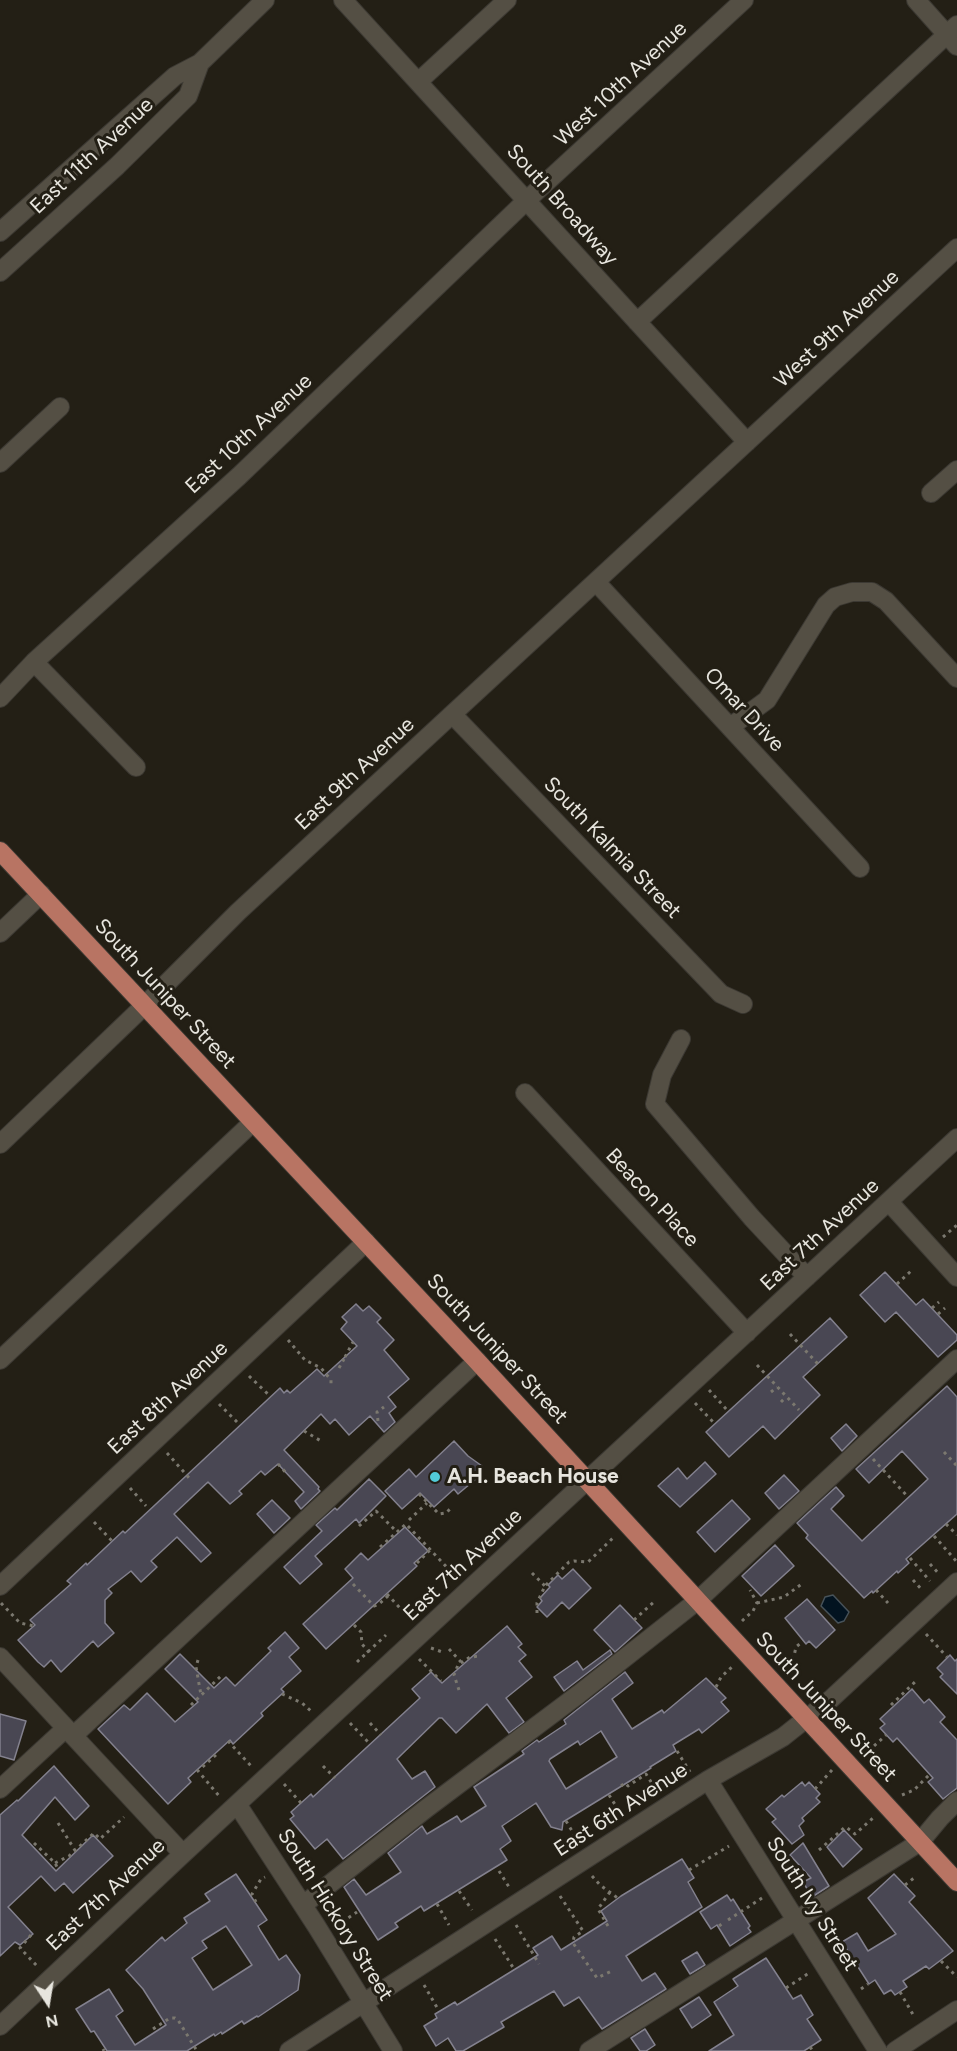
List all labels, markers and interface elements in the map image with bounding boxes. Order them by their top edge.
street label: West 10th Avenue [550,16,692,152]
street label: East 11th Avenue [25,92,159,220]
street label: South Broadway [501,139,623,271]
street label: West 9th Avenue [769,265,905,393]
street label: East 10th Avenue [180,369,318,499]
street label: Omar Drive [699,663,789,757]
street label: East 9th Avenue [290,712,420,836]
street label: South Kalmia Street [538,772,686,924]
street label: South Juniper Street [89,914,241,1074]
street label: Beacon Place [600,1143,704,1253]
street label: East 7th Avenue [755,1174,885,1296]
street label: South Juniper Street [421,1269,573,1429]
street label: East 8th Avenue [103,1336,233,1460]
place label: A.H. Beach House [447,1464,619,1490]
marker: A.H. Beach House [428,1470,442,1484]
street label: East 7th Avenue [398,1504,528,1626]
street label: South Juniper Street [750,1627,902,1787]
street label: East 6th Avenue [550,1758,692,1862]
street label: South Hickory Street [272,1824,398,2006]
street label: South Ivy Street [761,1832,863,1976]
street label: East 7th Avenue [41,1834,171,1956]
north arrow [18,1973,78,2033]
text: N [44,2011,60,2032]

